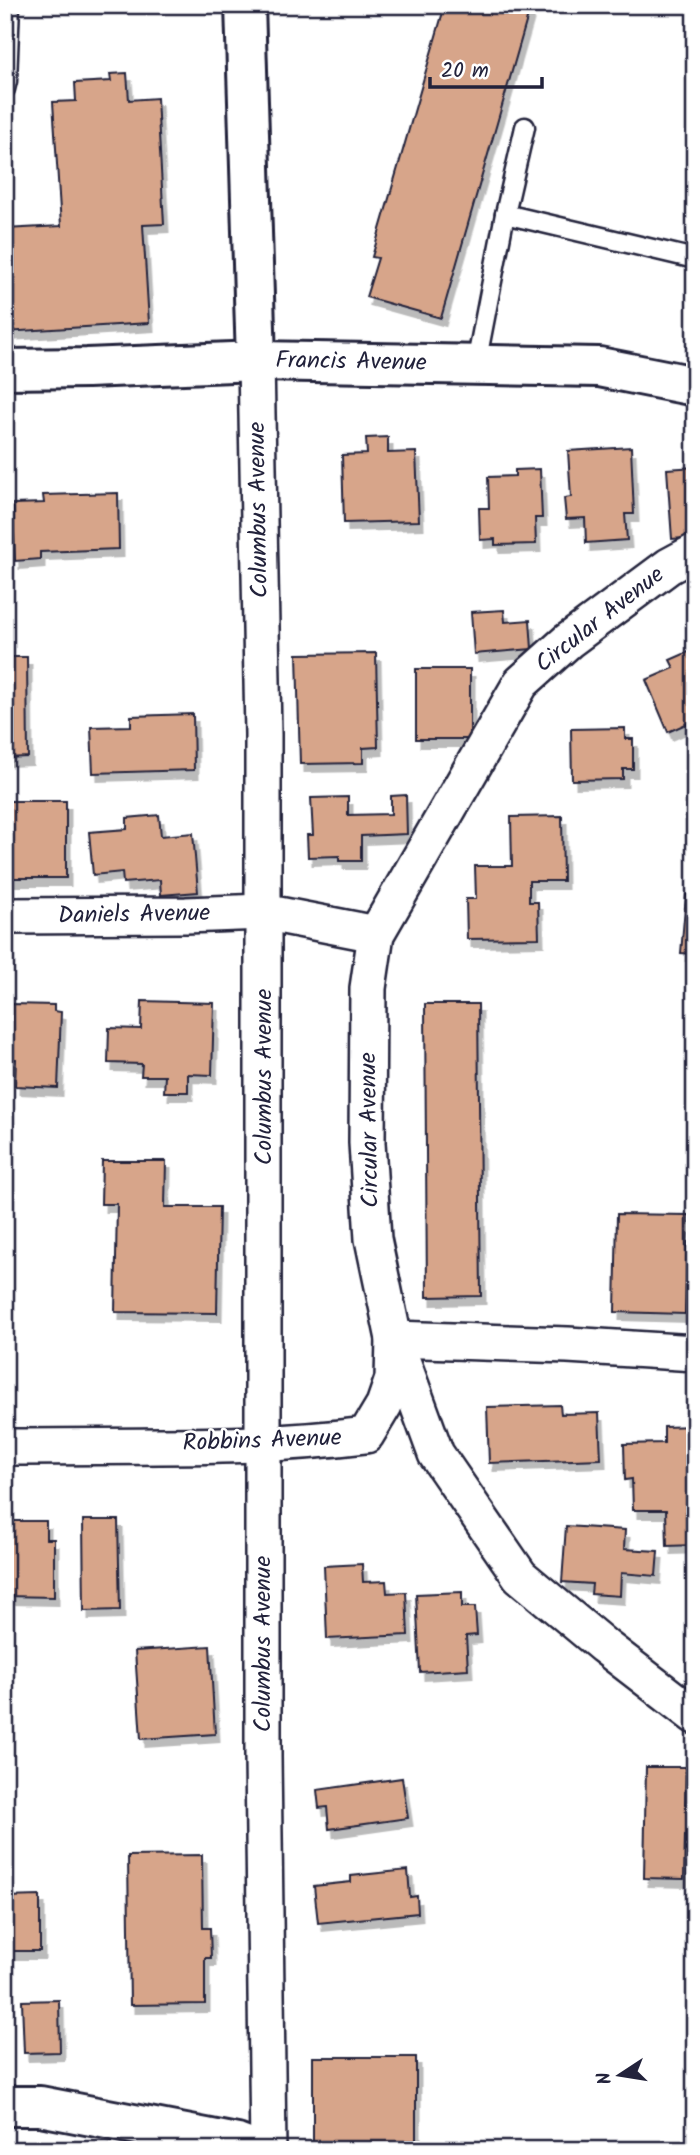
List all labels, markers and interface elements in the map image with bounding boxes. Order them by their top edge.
scale bar [430,46,542,90]
text: 20 m [441,55,489,88]
street label: Francis Avenue [275,341,427,383]
street label: Columbus Avenue [238,421,280,599]
street label: Circular Avenue [527,557,673,683]
street label: Daniels Avenue [57,894,211,936]
street label: Columbus Avenue [245,989,284,1165]
street label: Circular Avenue [349,1052,391,1208]
street label: Robbins Avenue [182,1419,342,1463]
street label: Columbus Avenue [244,1556,283,1732]
north arrow [584,2039,654,2110]
text: N [589,2069,621,2087]

